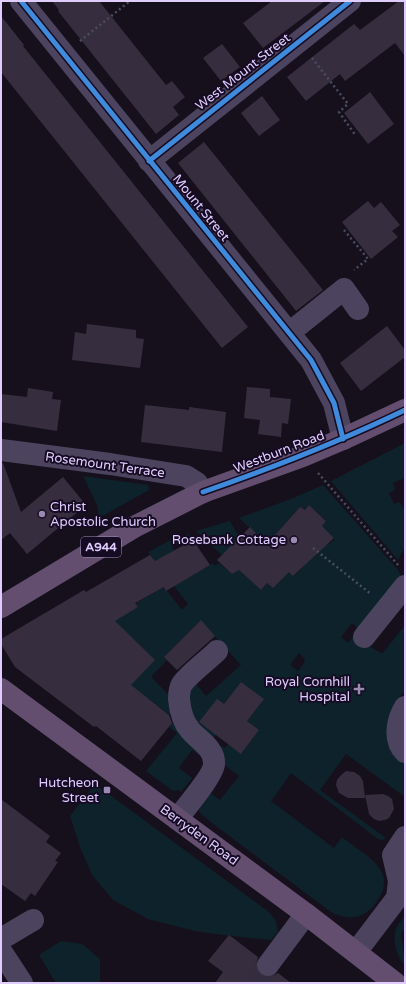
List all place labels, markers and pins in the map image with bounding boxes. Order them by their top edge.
place label: Christ Apostolic Church [50,499,156,530]
marker: Christ Apostolic Church [37,509,47,519]
place label: Rosebank Cottage [172,532,286,548]
marker: Rosebank Cottage [289,535,299,545]
place label: Royal Cornhill Hospital [265,674,350,705]
marker: Royal Cornhill Hospital [353,683,365,695]
place label: Hutcheon Street [39,775,99,806]
marker: Hutcheon Street [102,785,112,795]

